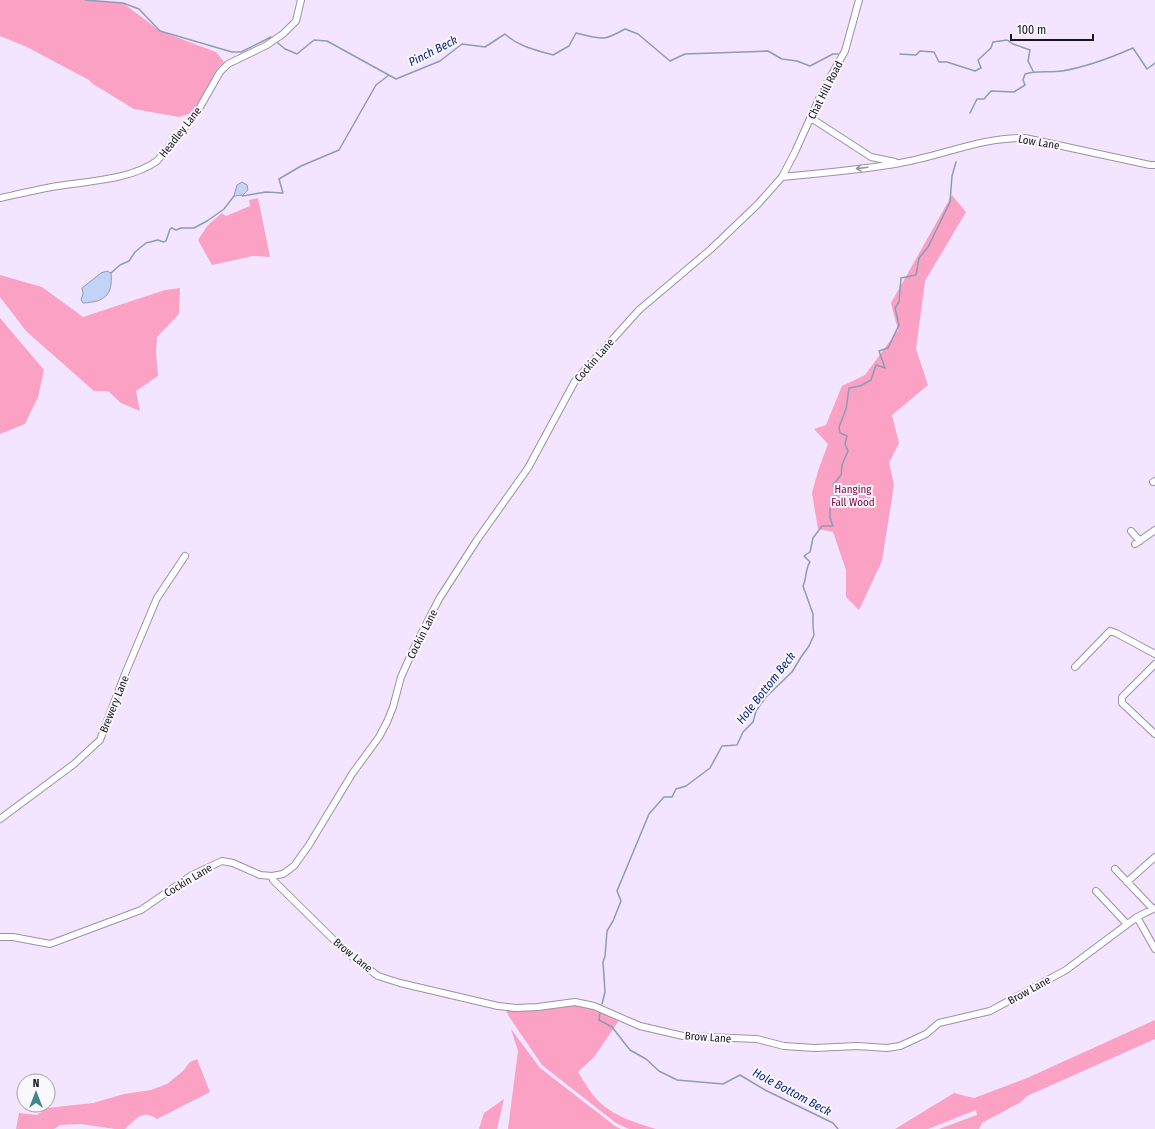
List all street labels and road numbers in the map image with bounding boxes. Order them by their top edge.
street label: Chat Hill Road [805,59,846,121]
street label: Headley Lane [157,104,204,160]
street label: Low Lane [1017,132,1061,153]
street label: Cockin Lane [572,336,617,385]
street label: Cockin Lane [404,607,440,661]
street label: Brewery Lane [97,674,132,735]
street label: Cockin Lane [162,861,215,900]
street label: Brow Lane [331,936,375,975]
street label: Brow Lane [1006,973,1053,1007]
street label: Brow Lane [684,1029,732,1046]

